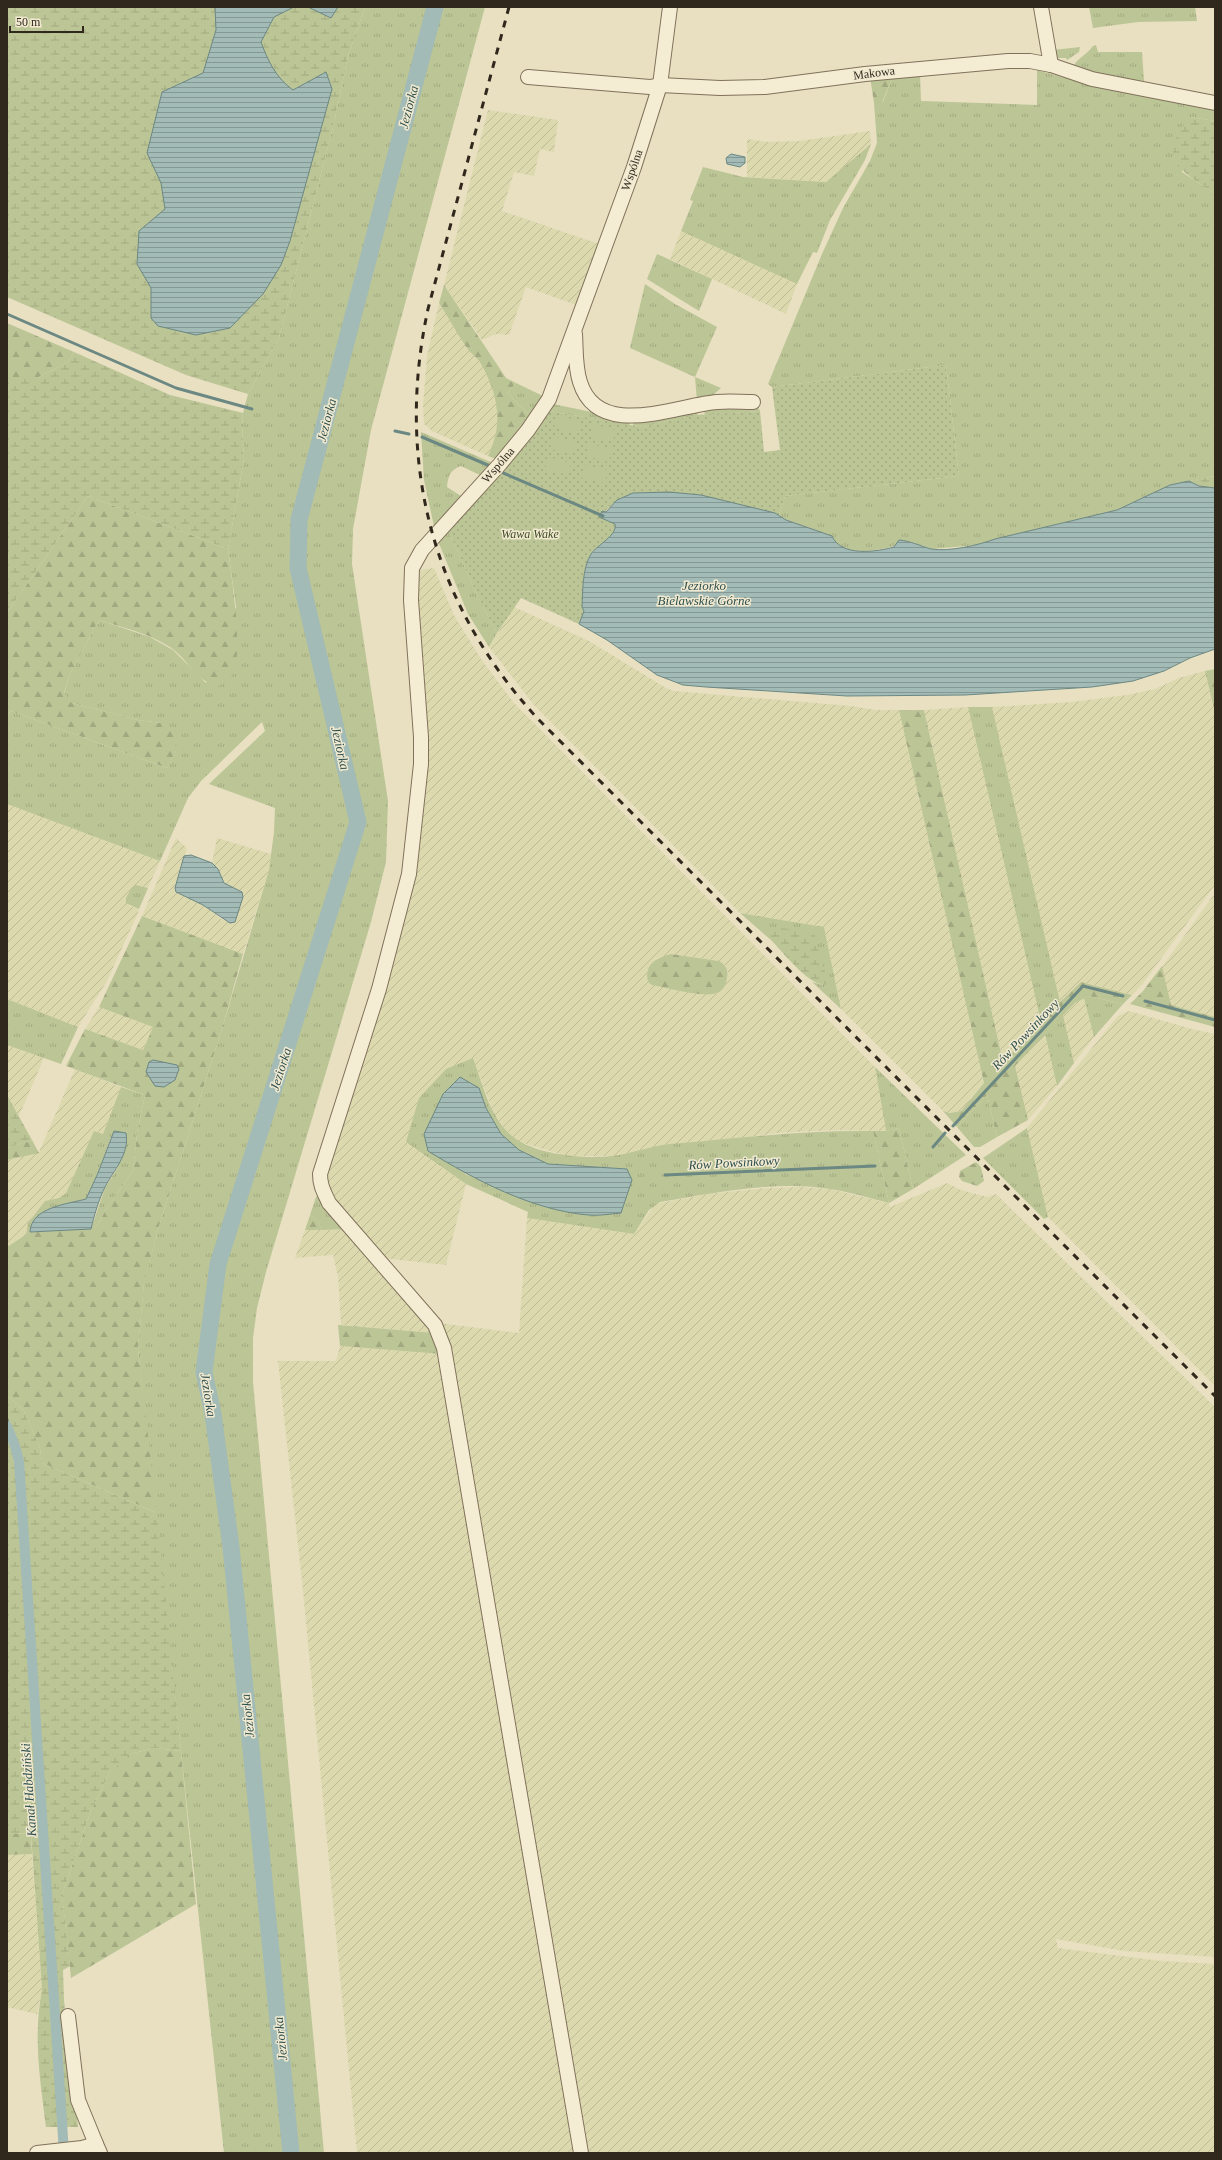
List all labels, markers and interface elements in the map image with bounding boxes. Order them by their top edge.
scale bar [10,8,83,34]
text: 50 m [16,15,41,29]
street label: Makowa [852,63,896,83]
water label: Jeziorka [396,83,422,130]
street label: Wspólna [618,147,646,192]
water label: Jeziorka [314,396,340,443]
street label: Wspólna [479,444,518,486]
park label: Wawa Wake [501,527,559,541]
water label: Jeziorko Bielawskie Górne [658,578,751,608]
water label: Jeziorka [328,725,353,772]
water label: Rów Powsinkowy [988,996,1062,1074]
water label: Jeziorka [267,1045,295,1092]
water label: Rów Powsinkowy [687,1153,780,1172]
water label: Jeziorka [198,1372,219,1418]
water label: Jeziorka [238,1693,257,1739]
water label: Kanał Habdziński [18,1742,39,1838]
water label: Jeziorka [271,2016,290,2062]

